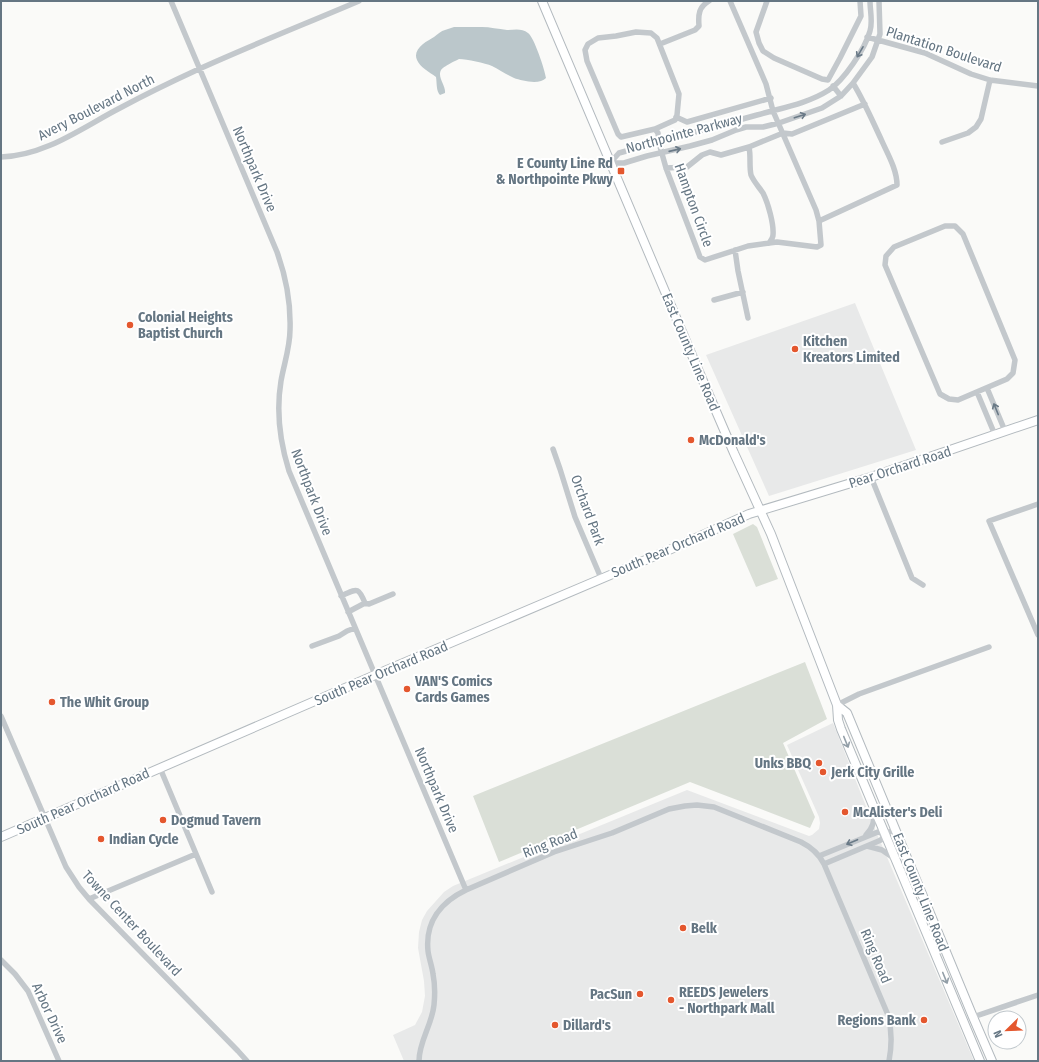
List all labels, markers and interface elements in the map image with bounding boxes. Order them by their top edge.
street label: Plantation Boulevard [884,23,1004,76]
one-way arrow [856,46,864,58]
street label: Avery Boulevard North [35,71,157,144]
street label: Northpointe Parkway [624,110,745,157]
one-way arrow [793,112,806,119]
street label: Northpark Drive [229,124,280,215]
one-way arrow [669,145,682,153]
place label: E County Line Rd & Northpointe Pkwy [496,155,613,188]
street label: Hampton Circle [671,161,717,249]
marker: E County Line Rd & Northpointe Pkwy [616,166,626,176]
street label: East County Line Road [658,291,723,414]
place label: Colonial Heights Baptist Church [138,309,233,342]
marker: Colonial Heights Baptist Church [125,320,135,330]
place label: Kitchen Kreators Limited [803,333,900,366]
marker: Kitchen Kreators Limited [790,344,800,354]
one-way arrow [992,404,999,416]
place label: McDonald's [699,432,766,449]
marker: McDonald's [686,435,696,445]
street label: Pear Orchard Road [847,443,953,492]
street label: Northpark Drive [287,447,336,538]
street label: Orchard Park [567,473,608,548]
street label: South Pear Orchard Road [609,510,748,581]
street label: South Pear Orchard Road [312,638,451,709]
place label: VAN'S Comics Cards Games [414,673,492,706]
marker: VAN'S Comics Cards Games [402,684,412,694]
place label: The Whit Group [60,694,150,711]
marker: The Whit Group [47,697,57,707]
one-way arrow [843,736,851,748]
street label: Northpark Drive [411,745,462,836]
place label: Unks BBQ [755,755,811,772]
marker: Unks BBQ [814,758,824,768]
place label: Jerk City Grille [830,764,914,781]
street label: South Pear Orchard Road [14,765,152,838]
marker: Jerk City Grille [818,767,828,777]
place label: McAlister's Deli [853,804,943,821]
marker: McAlister's Deli [840,807,850,817]
place label: Dogmud Tavern [171,812,261,829]
marker: Dogmud Tavern [158,815,168,825]
street label: Ring Road [520,825,580,862]
street label: East County Line Road [889,830,952,954]
place label: Indian Cycle [109,831,179,848]
marker: Indian Cycle [96,834,106,844]
one-way arrow [846,839,858,847]
street label: Towne Center Boulevard [78,867,185,980]
place label: Belk [691,920,718,937]
marker: Belk [678,923,688,933]
street label: Ring Road [856,926,895,986]
one-way arrow [941,972,949,984]
street label: Arbor Drive [28,980,71,1046]
place label: REEDS Jewelers - Northpark Mall [679,984,775,1017]
place label: PacSun [590,986,632,1003]
marker: PacSun [635,989,645,999]
marker: REEDS Jewelers - Northpark Mall [666,995,676,1005]
north arrow [987,1010,1027,1050]
place label: Regions Bank [838,1012,917,1029]
marker: Regions Bank [919,1015,929,1025]
place label: Dillard's [563,1017,611,1034]
marker: Dillard's [550,1020,560,1030]
text: N [991,1028,1006,1039]

